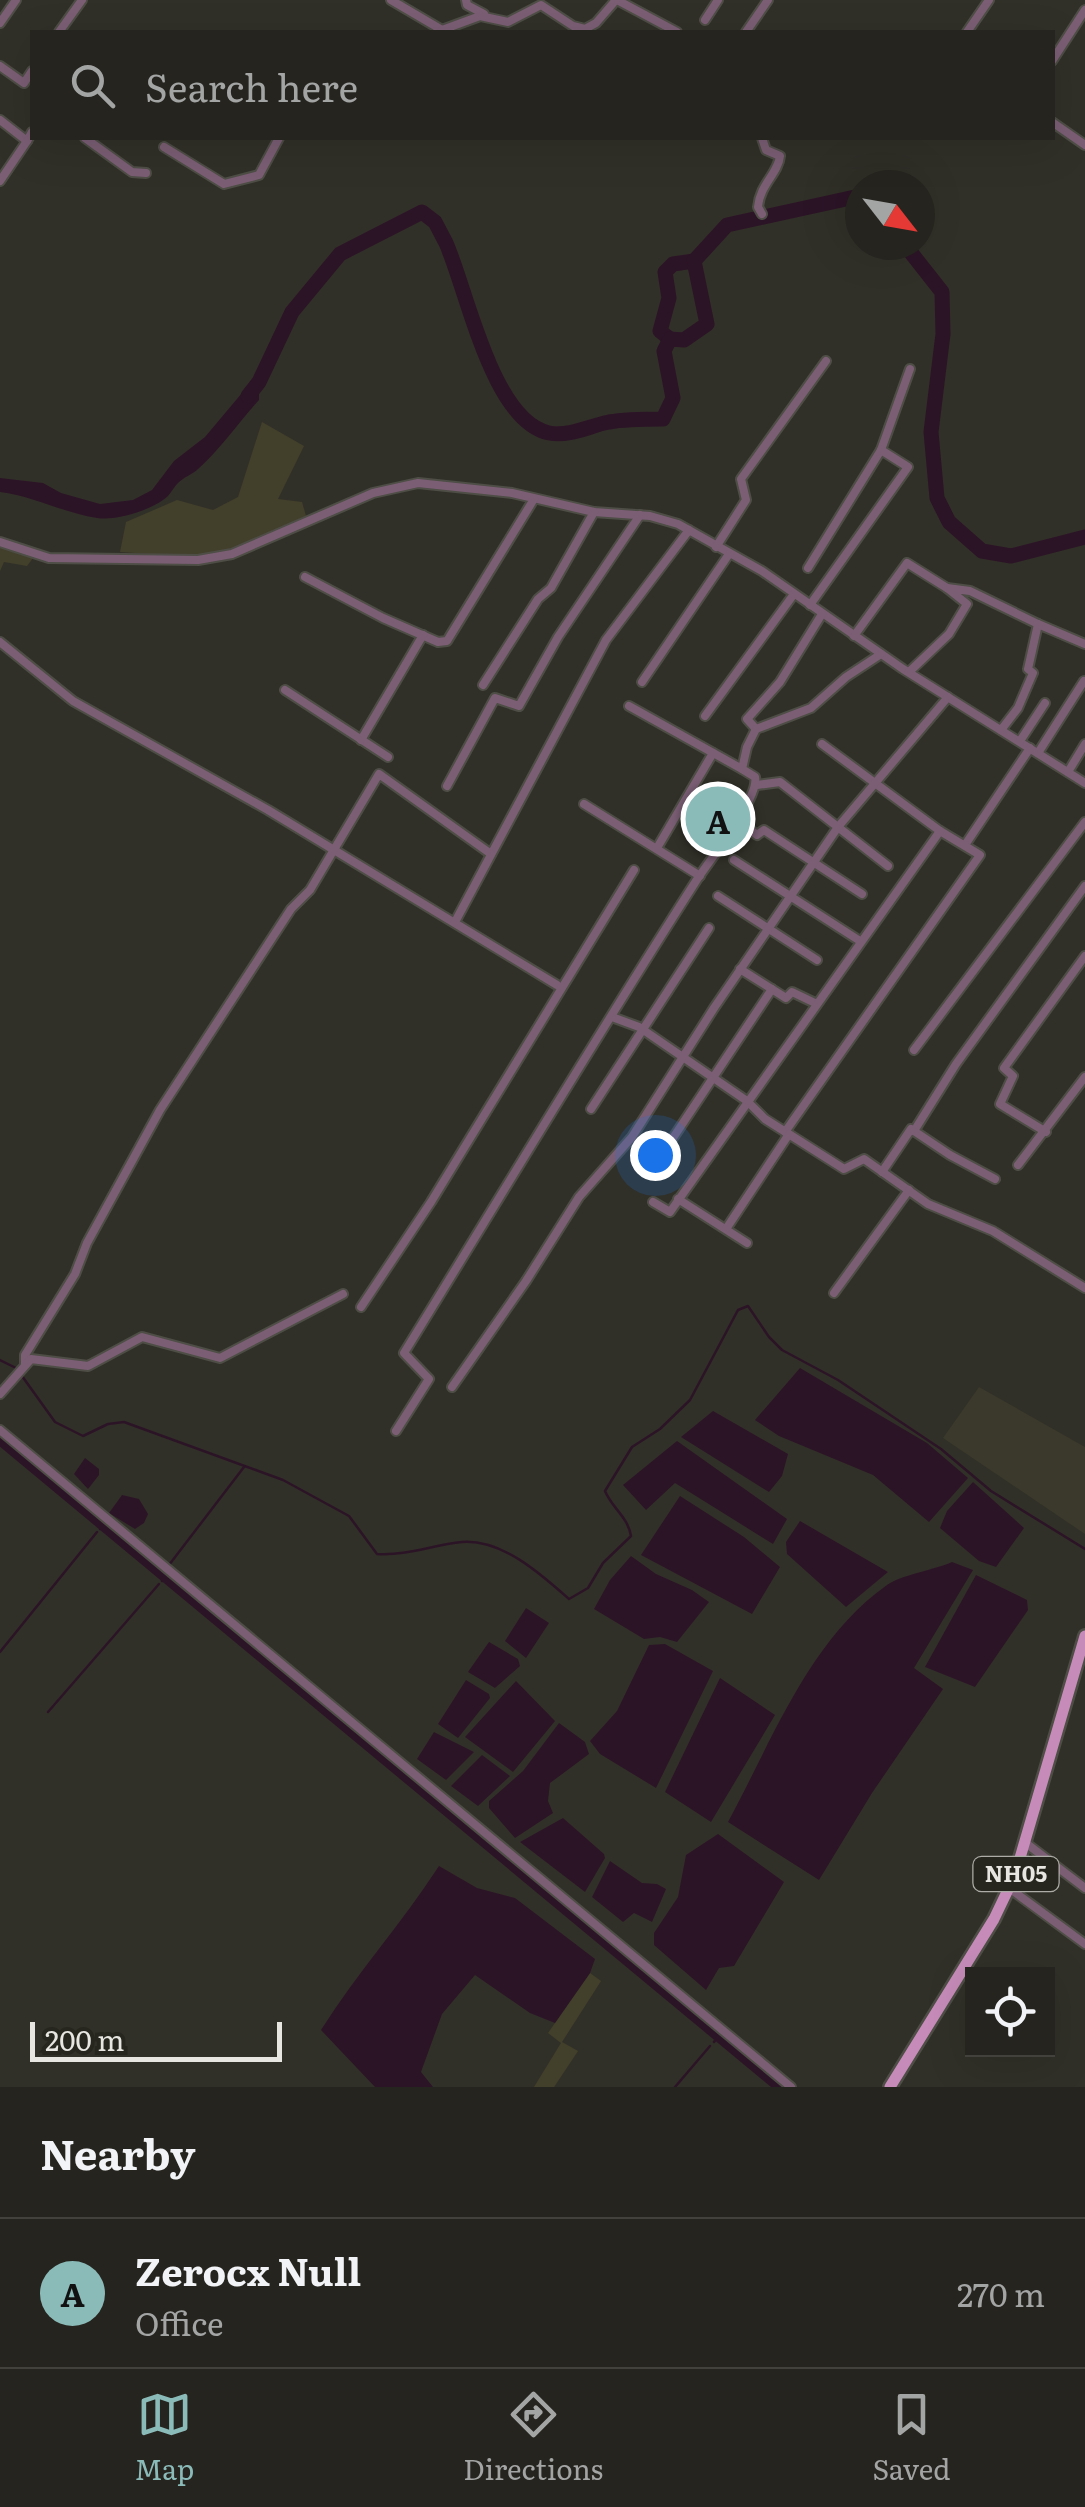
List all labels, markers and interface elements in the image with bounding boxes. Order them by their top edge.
search box [30,30,1055,140]
text: Search here [145,57,358,114]
icon: search [65,58,120,113]
north arrow [845,170,935,260]
pin: A [686,782,750,856]
your location [630,1130,681,1181]
road number: NH05 [974,1857,1058,1891]
map controls [965,1967,1055,2057]
button: locate [965,1967,1055,2057]
scale bar [30,2017,282,2062]
text: 200 m [45,2018,124,2060]
text: Nearby [40,2121,196,2183]
text: Zerocx Null [135,2241,361,2298]
text: A [60,2269,85,2317]
text: 270 m [957,2269,1045,2317]
text: Office [135,2298,224,2346]
tab: Map [135,2387,194,2489]
tab: Directions [463,2387,603,2489]
tab: Saved [872,2387,950,2489]

